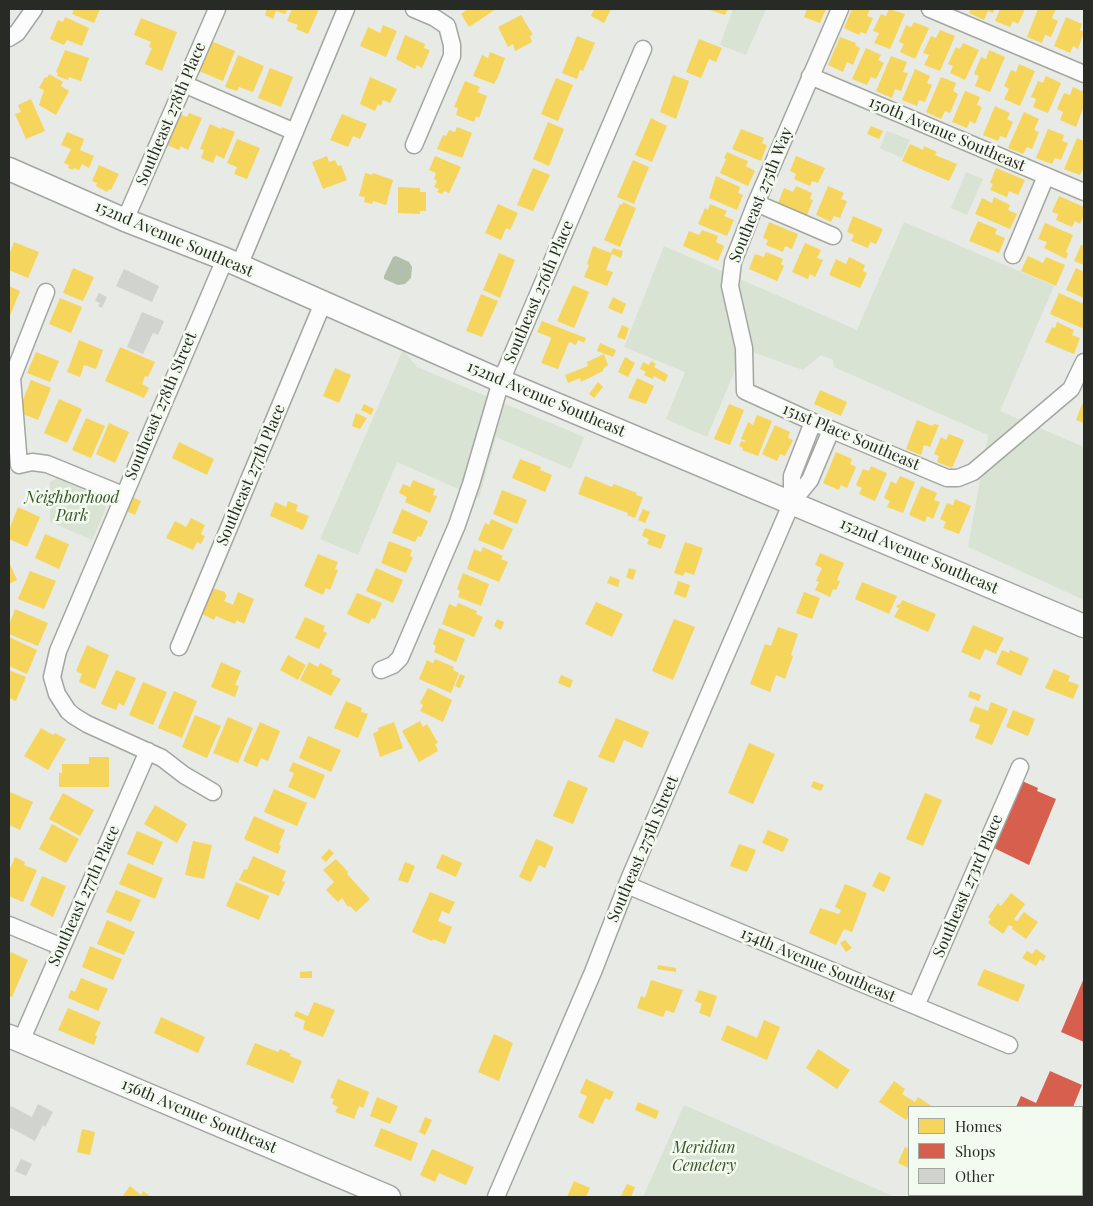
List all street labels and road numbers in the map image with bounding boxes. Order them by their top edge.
street label: Southeast 278th Place [132,39,210,189]
street label: 150th Avenue Southeast [866,92,1028,176]
street label: Southeast 275th Way [725,125,797,265]
street label: 152nd Avenue Southeast [92,197,256,281]
street label: Southeast 276th Place [500,217,578,367]
street label: Southeast 278th Street [121,329,201,483]
street label: 152nd Avenue Southeast [464,357,628,441]
street label: 151st Place Southeast [779,399,923,475]
street label: Southeast 277th Place [212,401,290,549]
street label: 152nd Avenue Southeast [837,514,1001,598]
street label: Southeast 275th Street [603,773,683,925]
street label: Southeast 273rd Place [929,811,1007,961]
street label: Southeast 277th Place [44,823,124,969]
street label: 154th Avenue Southeast [737,924,899,1006]
street label: 156th Avenue Southeast [118,1075,280,1157]

